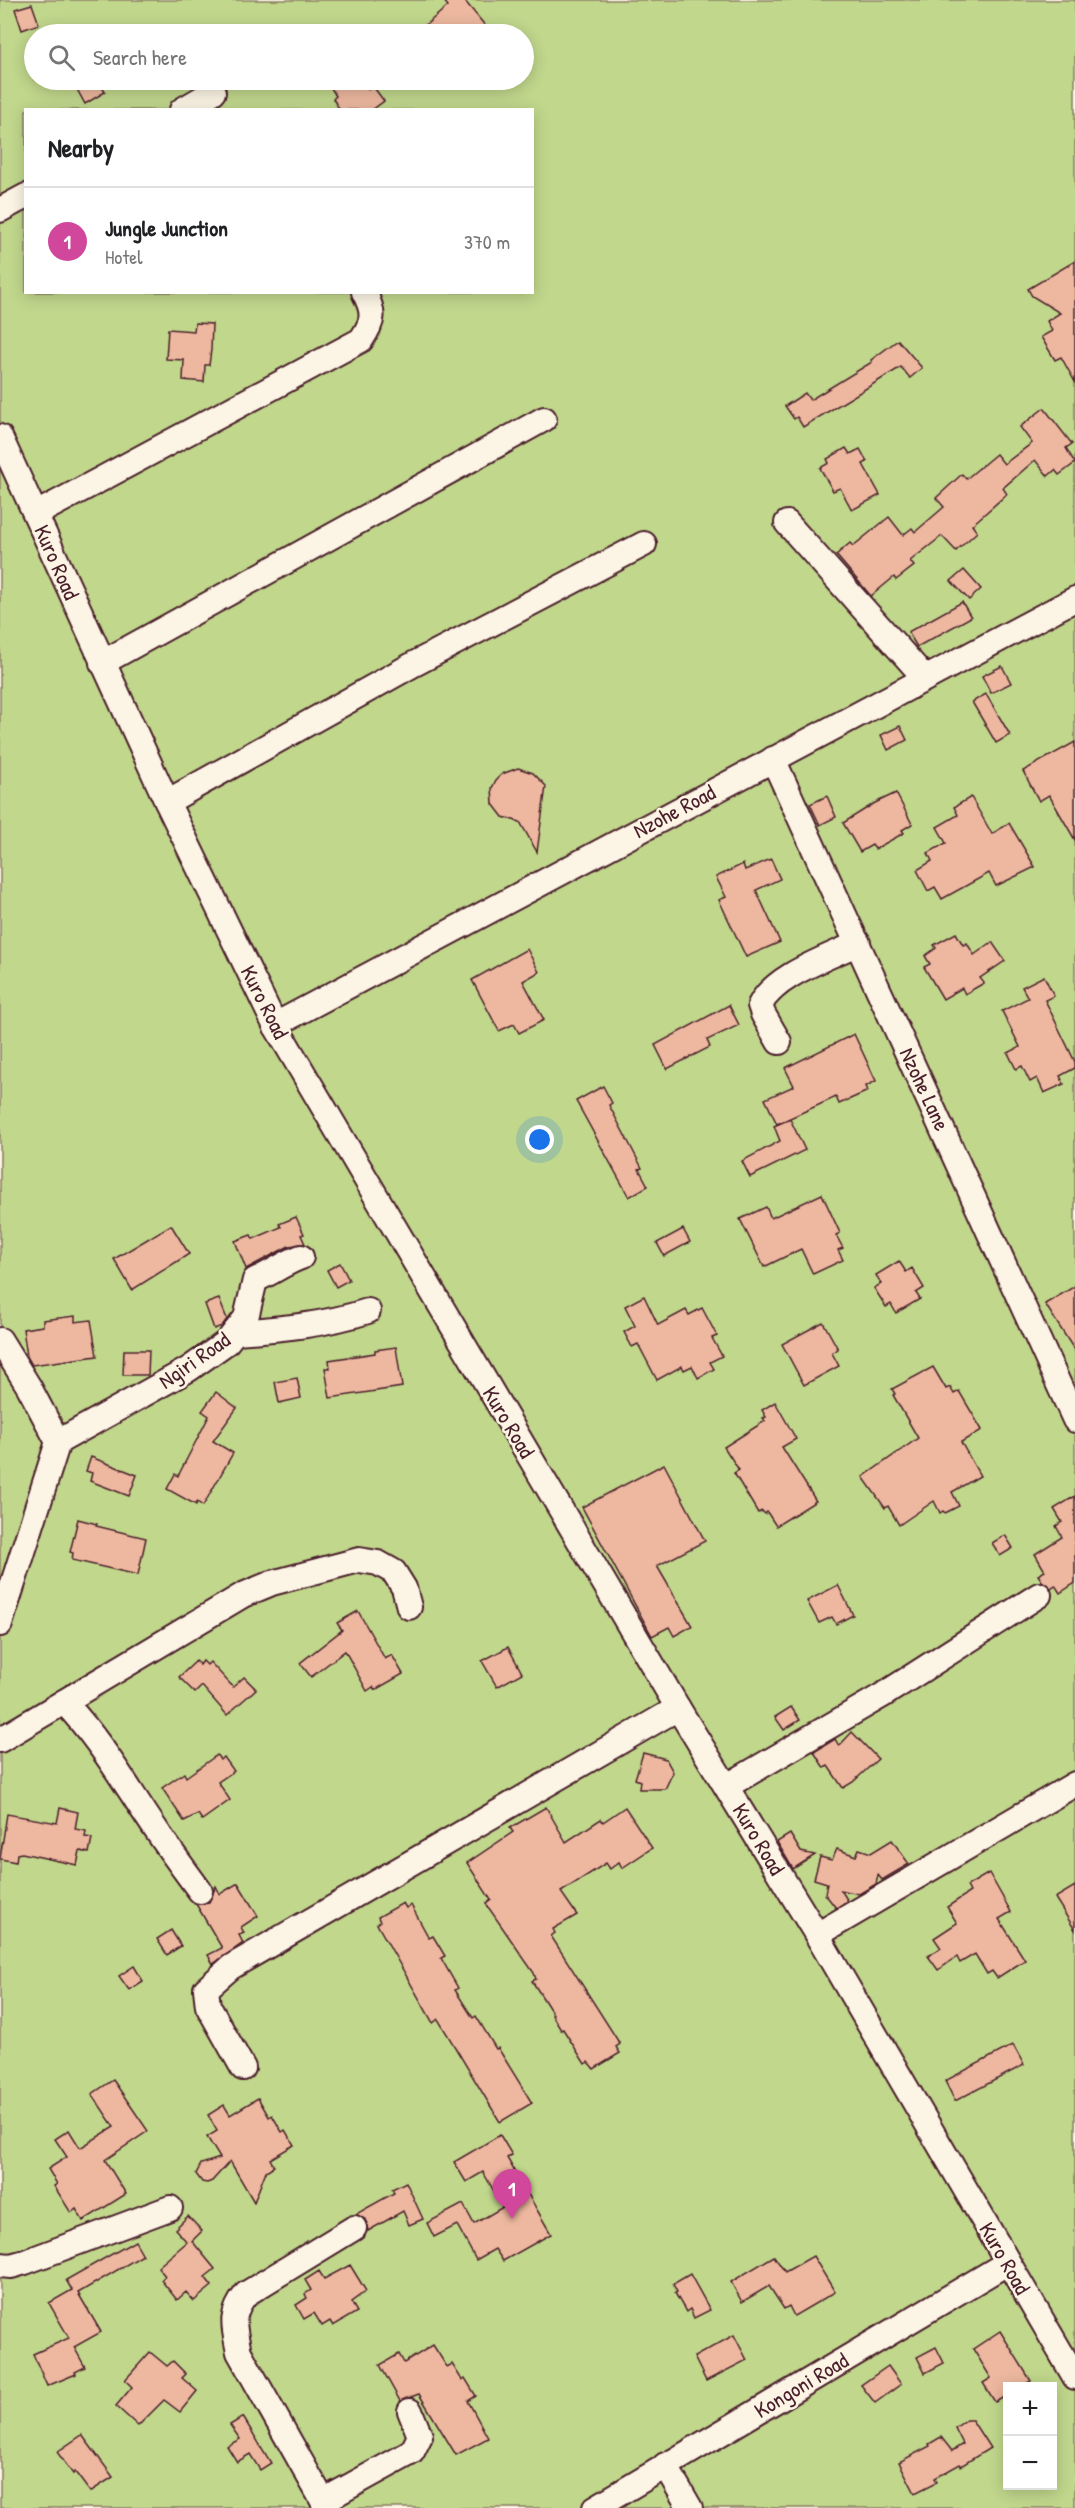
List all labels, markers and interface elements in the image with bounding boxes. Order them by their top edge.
search box [24,24,534,90]
icon: search [45,41,78,74]
text: Search here [93,42,187,72]
text: Nearby [48,130,114,165]
text: Jungle Junction [105,213,228,243]
text: 1 [64,228,71,255]
text: 370 m [464,228,510,255]
text: Hotel [105,243,143,270]
street label: Kuro Road [27,520,87,604]
street label: Nzohe Road [628,777,721,845]
street label: Kuro Road [234,960,296,1044]
street label: Nzohe Lane [893,1043,957,1136]
your location [525,1125,554,1154]
street label: Ngiri Road [152,1324,236,1396]
street label: Kuro Road [476,1381,542,1464]
street label: Kuro Road [726,1798,792,1881]
pin: 1 [492,2170,532,2219]
street label: Kuro Road [972,2216,1038,2300]
street label: Kongoni Road [748,2345,854,2425]
map controls [1003,2382,1057,2490]
button: + [1003,2382,1057,2436]
button: − [1003,2436,1057,2490]

